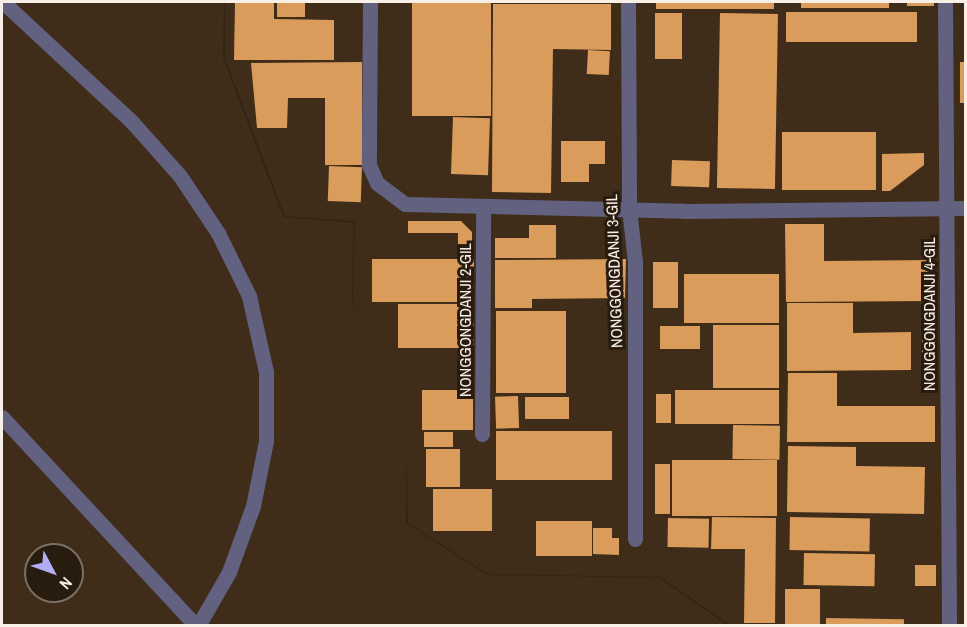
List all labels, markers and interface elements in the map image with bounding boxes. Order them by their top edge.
street label: NONGGONGDANJI 3-GIL [602,194,626,348]
street label: NONGGONGDANJI 4-GIL [919,237,939,391]
street label: NONGGONGDANJI 2-GIL [455,243,475,397]
north arrow [24,543,84,603]
text: N [55,573,77,594]

